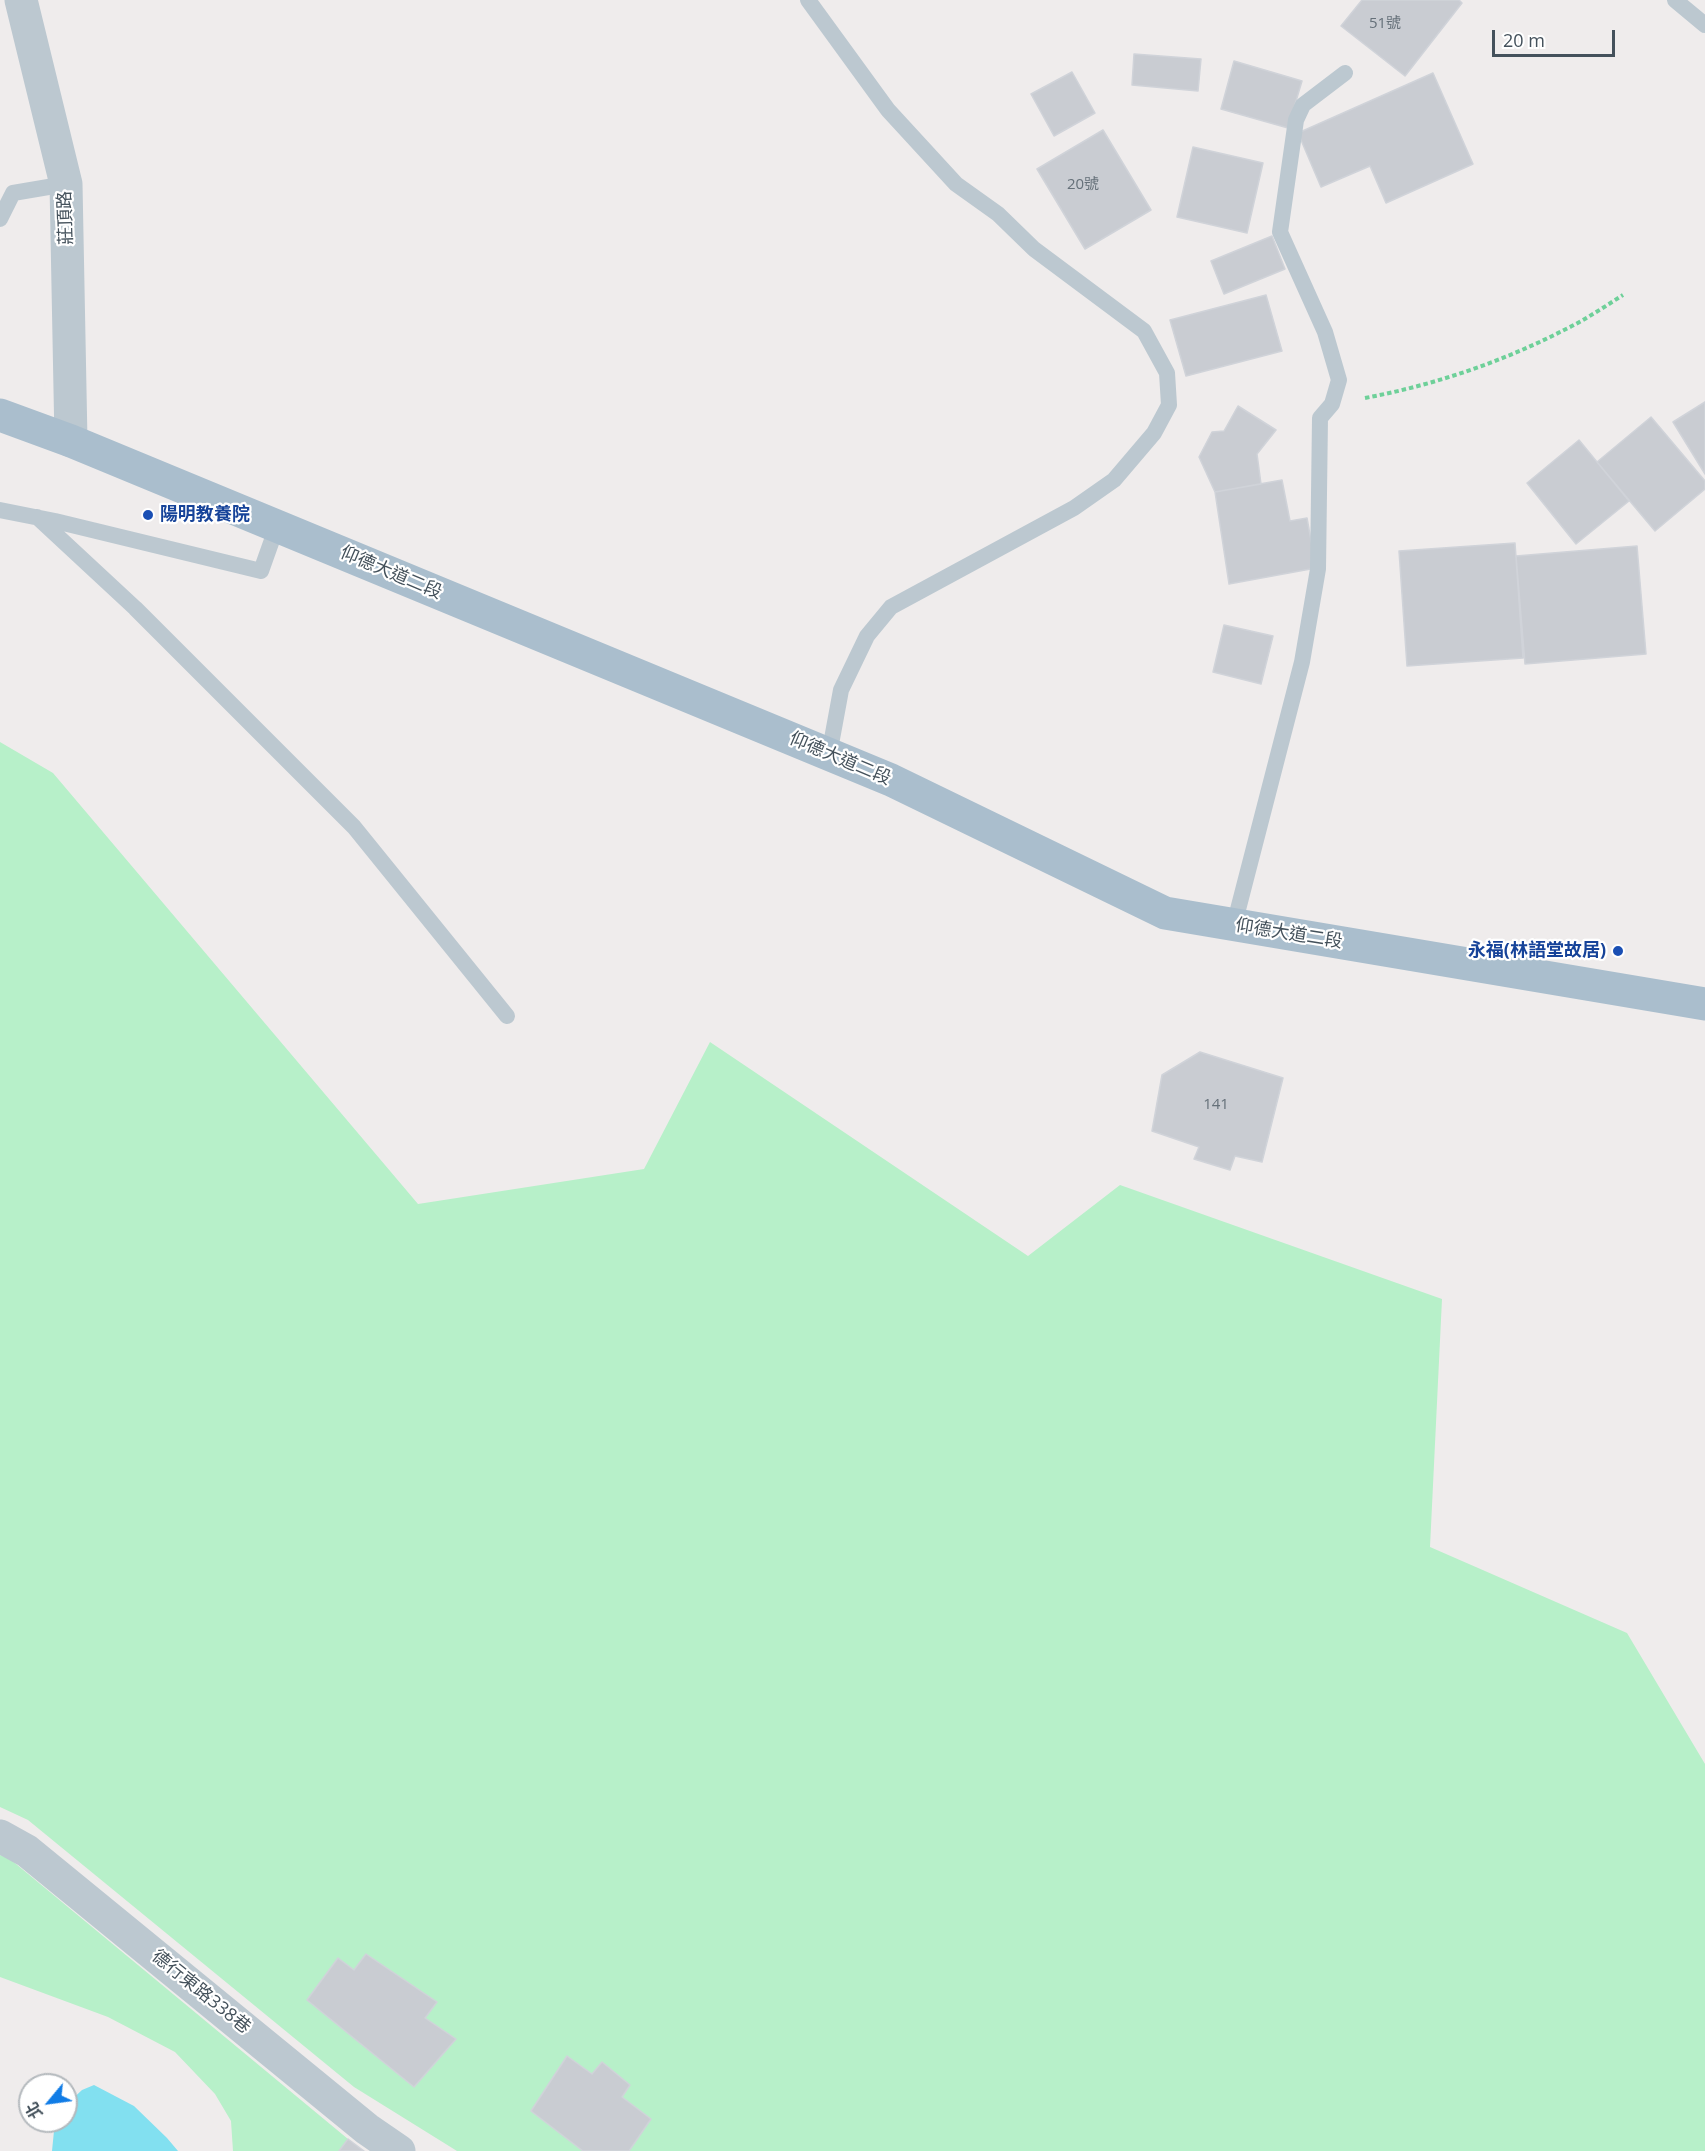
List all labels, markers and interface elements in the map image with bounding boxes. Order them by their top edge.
house number: 51號 [1369,15,1401,33]
scale bar [1495,18,1618,56]
text: 20 m [1503,28,1545,52]
house number: 20號 [1067,176,1099,194]
street label: 莊頂路 [54,191,78,245]
place label: 陽明教養院 [160,504,250,526]
marker: 陽明教養院 [141,508,155,522]
street label: 仰德大道二段 [337,542,445,604]
street label: 仰德大道二段 [786,728,894,790]
street label: 仰德大道二段 [1234,915,1344,953]
place label: 永福(林語堂故居) [1468,940,1606,962]
marker: 永福(林語堂故居) [1611,944,1625,958]
house number: 141 [1203,1096,1229,1114]
street label: 德行東路338巷 [147,1946,255,2038]
north arrow [18,2073,78,2133]
text: 北 [21,2098,48,2123]

